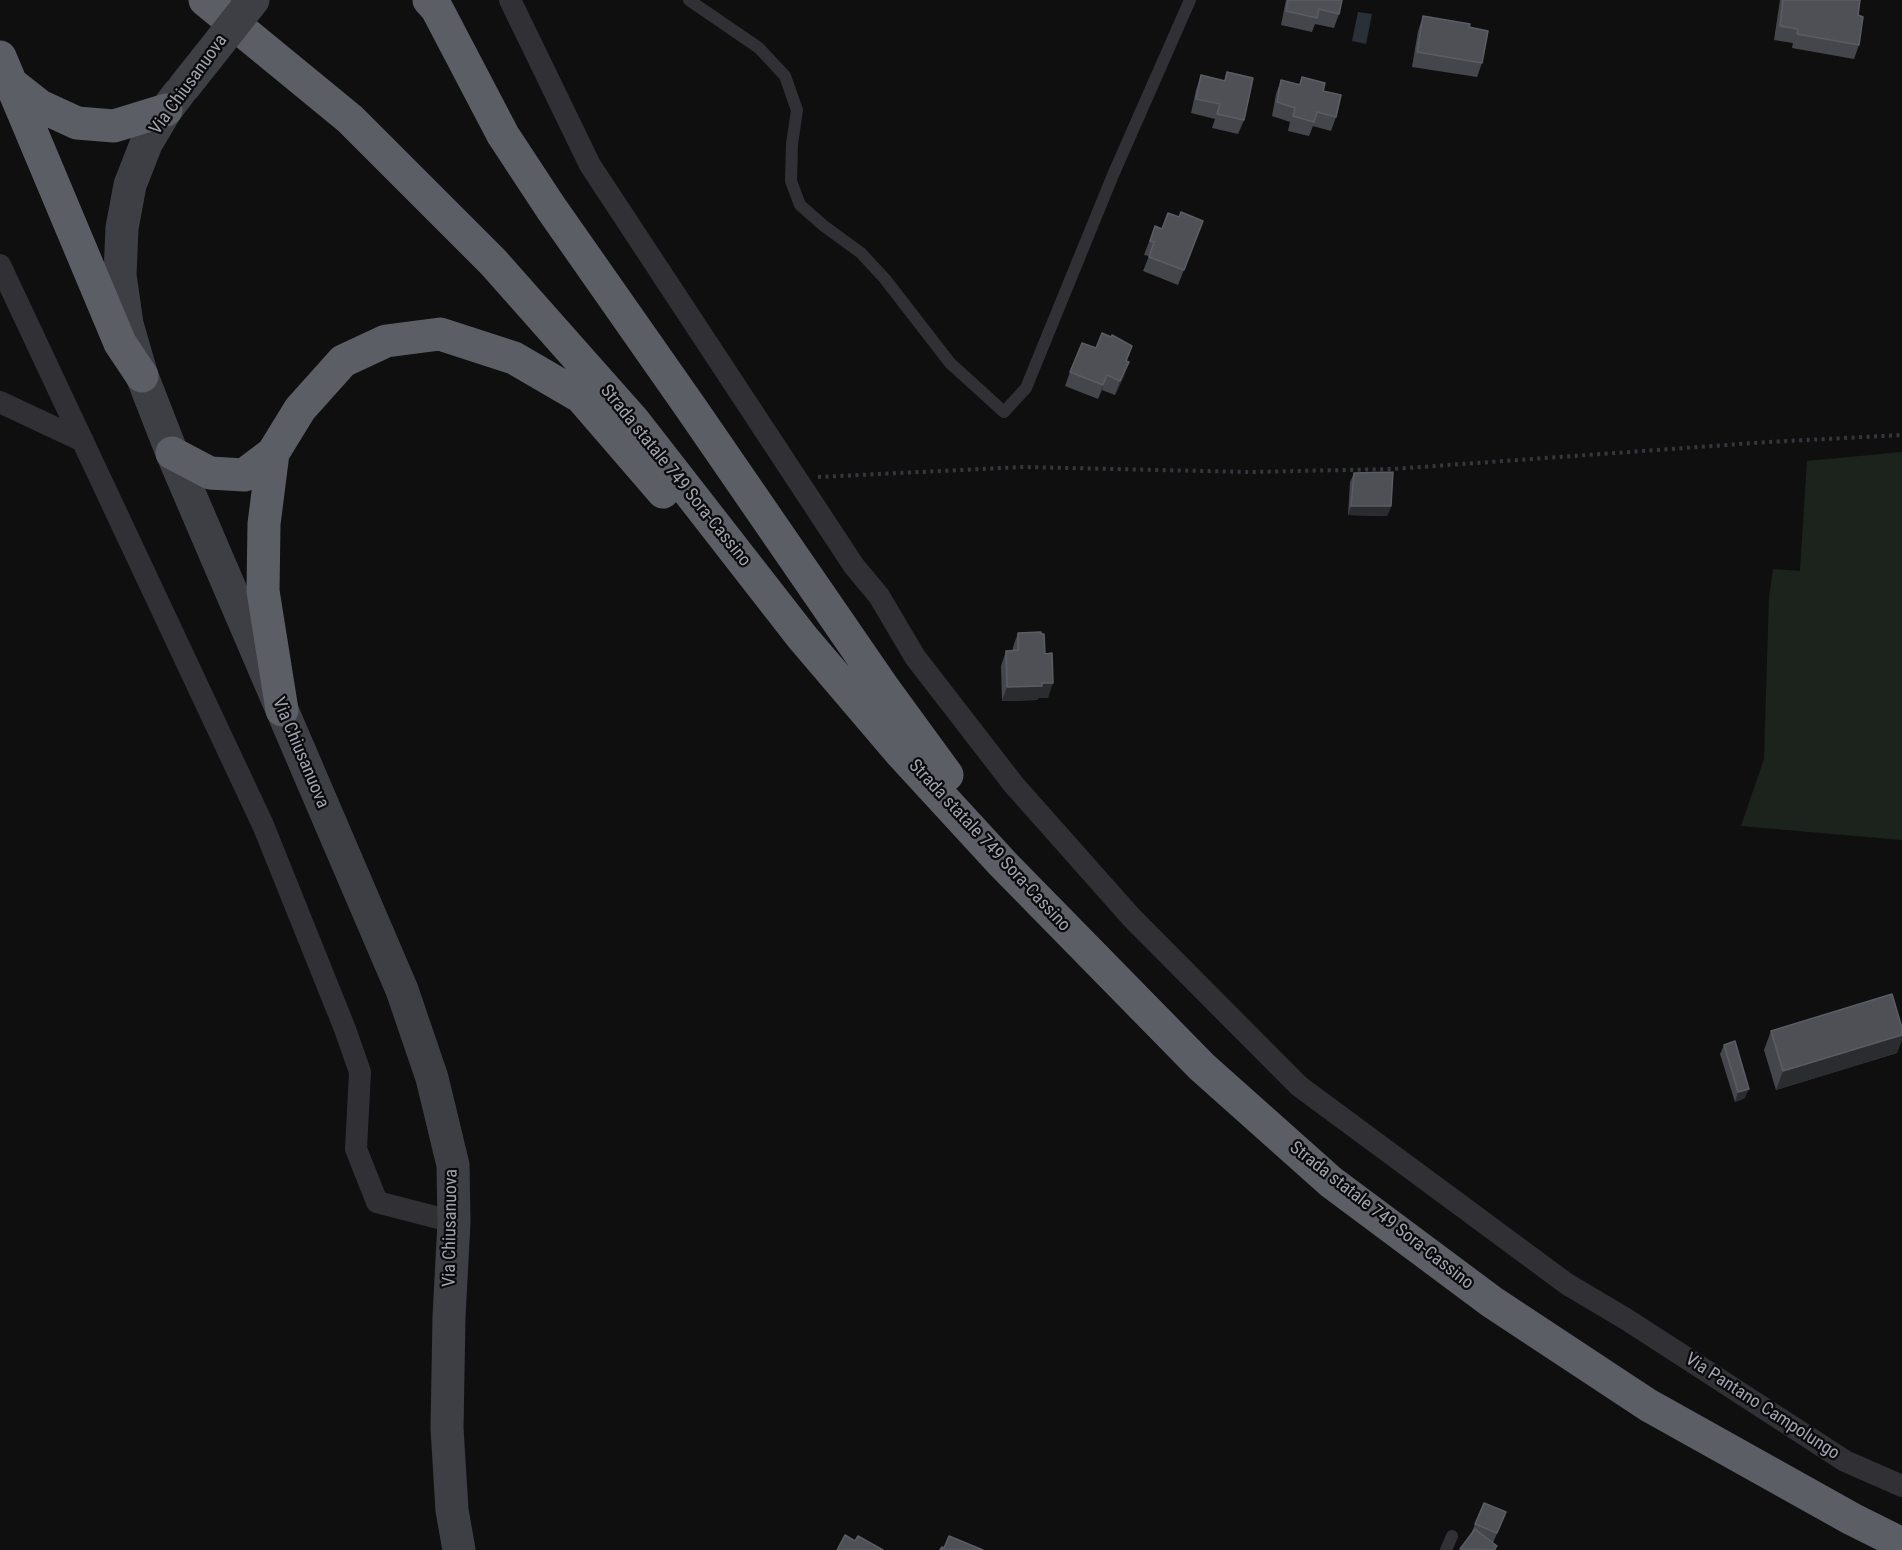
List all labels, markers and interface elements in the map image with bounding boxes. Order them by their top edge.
street label: Via Chiusanuova [146,31,232,139]
street label: Strada statale 749 Sora-Cassino [595,381,755,571]
street label: Via Chiusanuova [267,694,333,812]
street label: Strada statale 749 Sora-Cassino [904,755,1074,937]
street label: Strada statale 749 Sora-Cassino [1285,1137,1477,1295]
street label: Via Chiusanuova [439,1169,463,1287]
street label: Via Pantano Campolungo [1681,1349,1843,1465]

